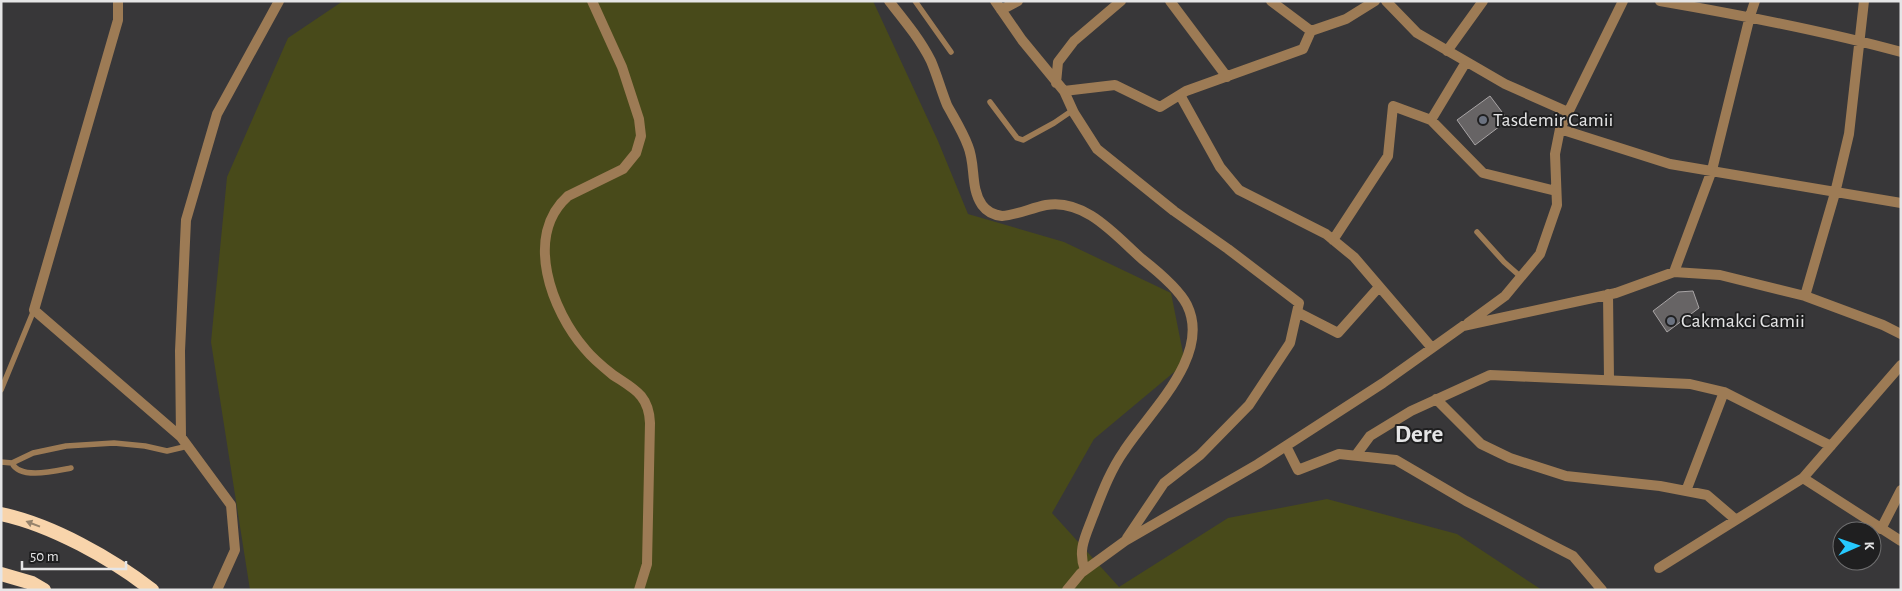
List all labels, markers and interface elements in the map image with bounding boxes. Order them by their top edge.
place label: Tasdemir Camii [1493,110,1613,130]
marker: Tasdemir Camii [1477,114,1489,126]
place label: Cakmakci Camii [1681,311,1805,331]
marker: Cakmakci Camii [1665,315,1677,327]
district label: Dere [1395,422,1443,447]
one-way arrow [26,520,40,528]
north arrow [1832,521,1882,571]
scale bar [22,538,126,570]
text: K [1862,541,1876,551]
text: 50 m [30,549,59,564]

